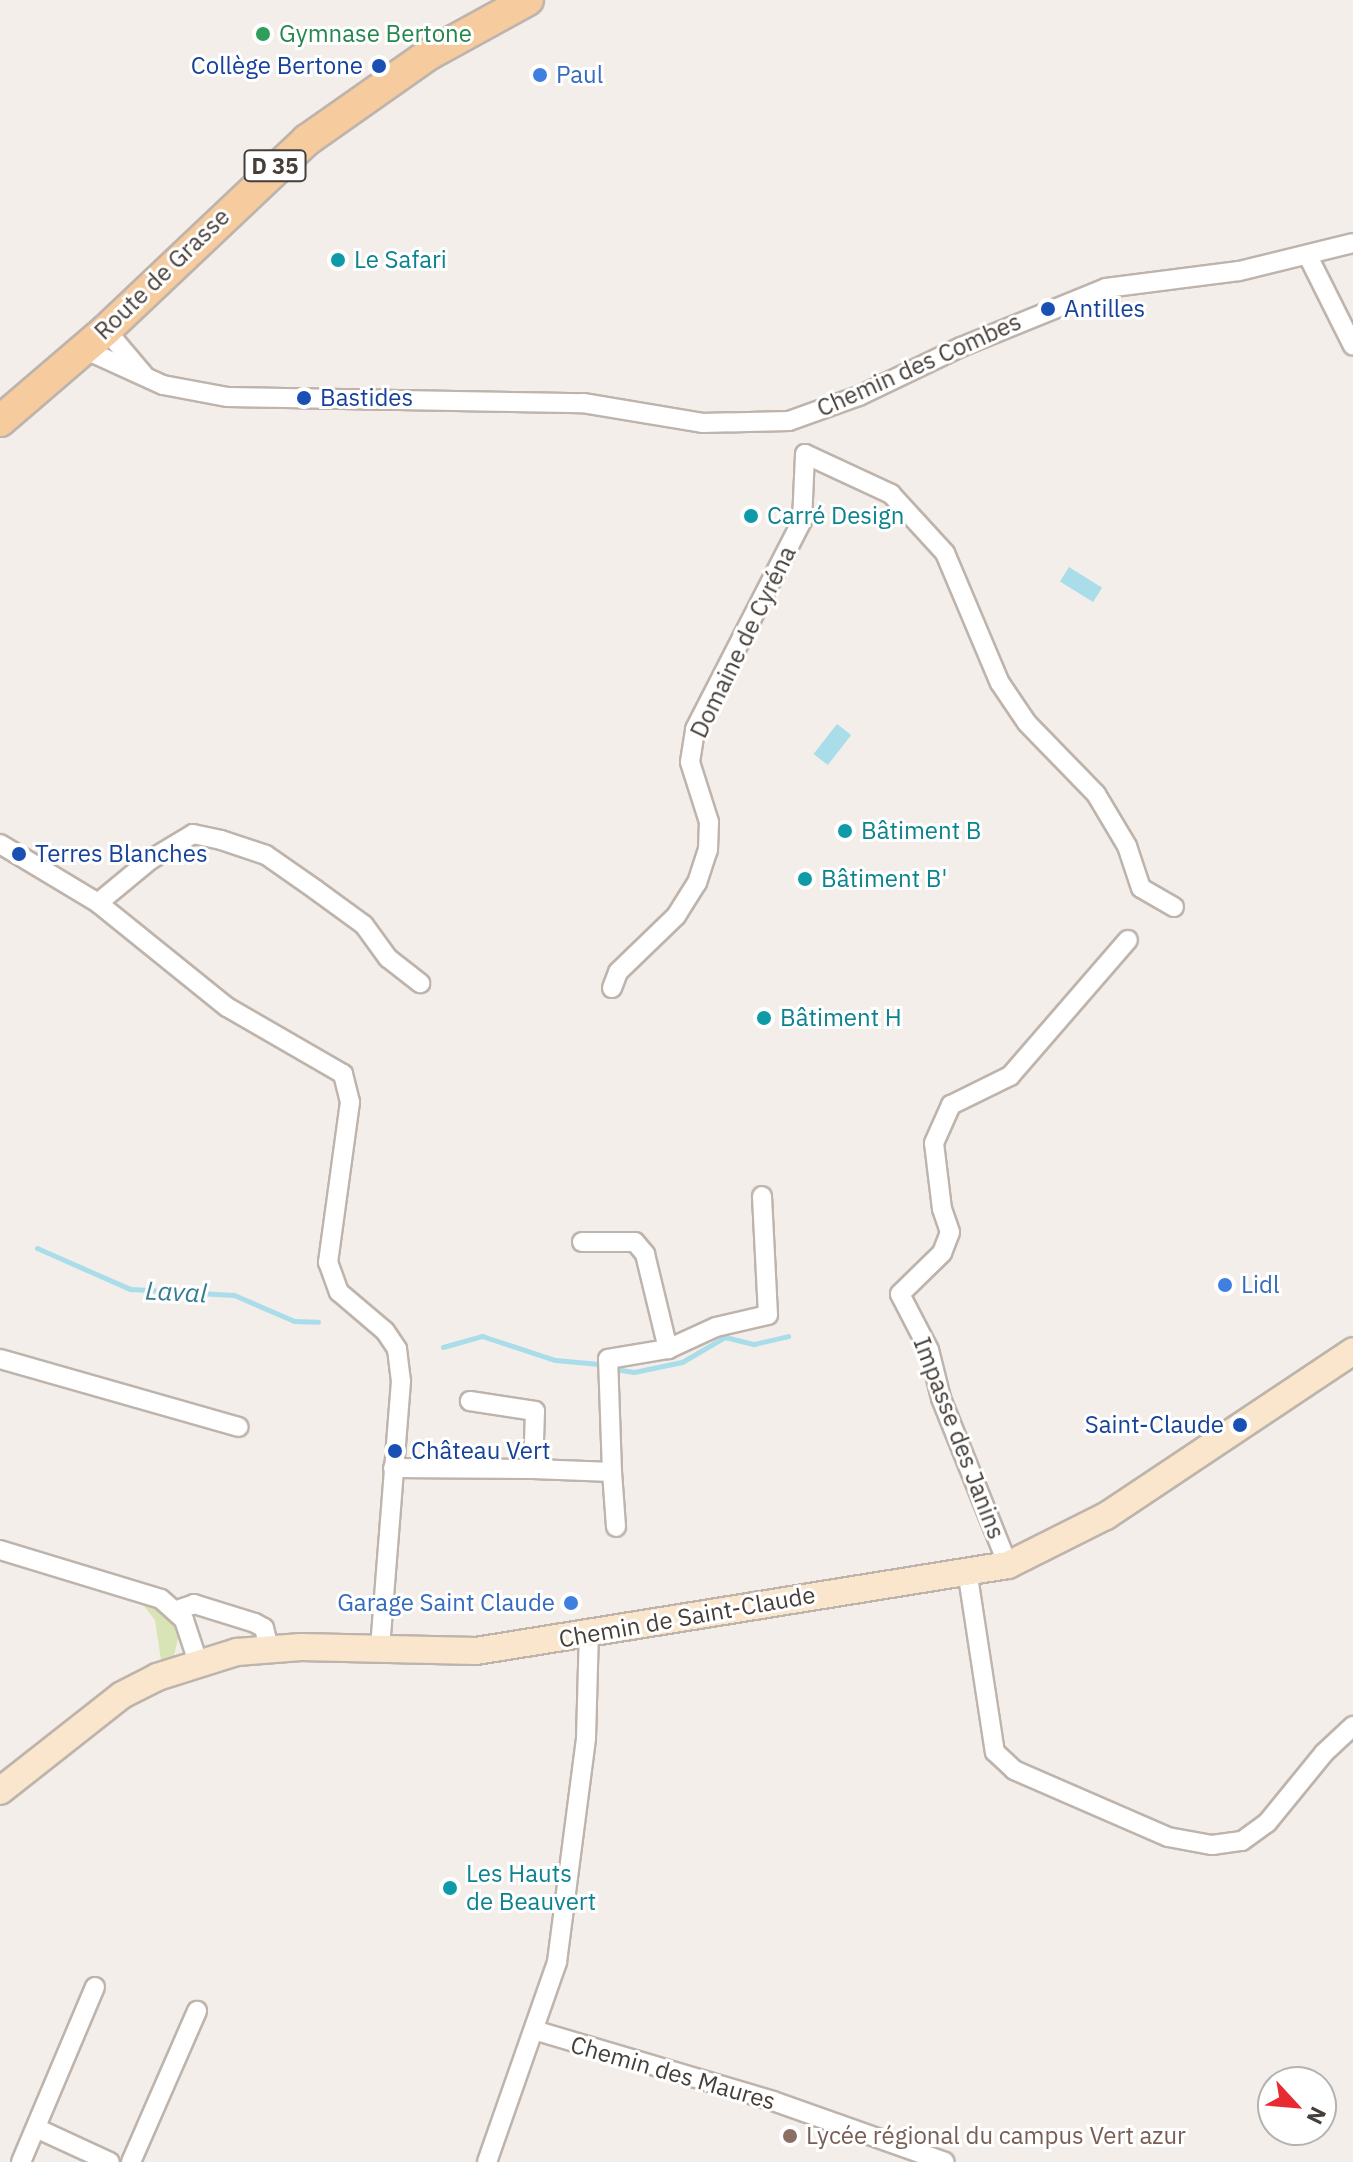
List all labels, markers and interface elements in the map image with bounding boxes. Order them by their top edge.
place label: Gymnase Bertone [279,20,472,48]
marker: Gymnase Bertone [254,25,272,43]
place label: Collège Bertone [191,52,363,80]
marker: Collège Bertone [370,57,388,75]
place label: Paul [556,61,603,89]
marker: Paul [531,66,549,84]
road number: D 35 [243,148,307,184]
street label: Route de Grasse [88,202,236,346]
place label: Le Safari [354,246,447,274]
marker: Le Safari [329,251,347,269]
place label: Antilles [1064,295,1145,323]
marker: Antilles [1039,300,1057,318]
street label: Chemin des Combes [812,307,1026,423]
place label: Bastides [320,384,413,412]
marker: Bastides [295,389,313,407]
place label: Carré Design [767,502,904,530]
marker: Carré Design [742,507,760,525]
street label: Domaine de Cyréna [684,541,802,743]
place label: Bâtiment B [861,817,981,845]
marker: Bâtiment B [836,822,854,840]
place label: Terres Blanches [35,840,208,868]
marker: Terres Blanches [10,845,28,863]
place label: Bâtiment B' [821,865,947,893]
marker: Bâtiment B' [796,870,814,888]
place label: Bâtiment H [780,1004,902,1032]
marker: Bâtiment H [755,1009,773,1027]
place label: Lidl [1241,1271,1279,1299]
water label: Laval [144,1275,208,1309]
marker: Lidl [1216,1276,1234,1294]
street label: Impasse des Janins [907,1333,1011,1543]
place label: Saint-Claude [1085,1411,1224,1439]
marker: Saint-Claude [1231,1416,1249,1434]
place label: Château Vert [411,1437,550,1465]
marker: Château Vert [386,1442,404,1460]
street label: Chemin de Saint-Claude [556,1580,818,1654]
place label: Garage Saint Claude [337,1589,555,1617]
marker: Garage Saint Claude [562,1594,580,1612]
place label: Les Hauts de Beauvert [466,1860,596,1916]
marker: Les Hauts de Beauvert [441,1879,459,1897]
street label: Chemin des Maures [567,2030,779,2116]
north arrow [1257,2066,1337,2146]
text: N [1301,2102,1334,2129]
place label: Lycée régional du campus Vert azur [806,2122,1186,2150]
marker: Lycée régional du campus Vert azur [781,2127,799,2145]

